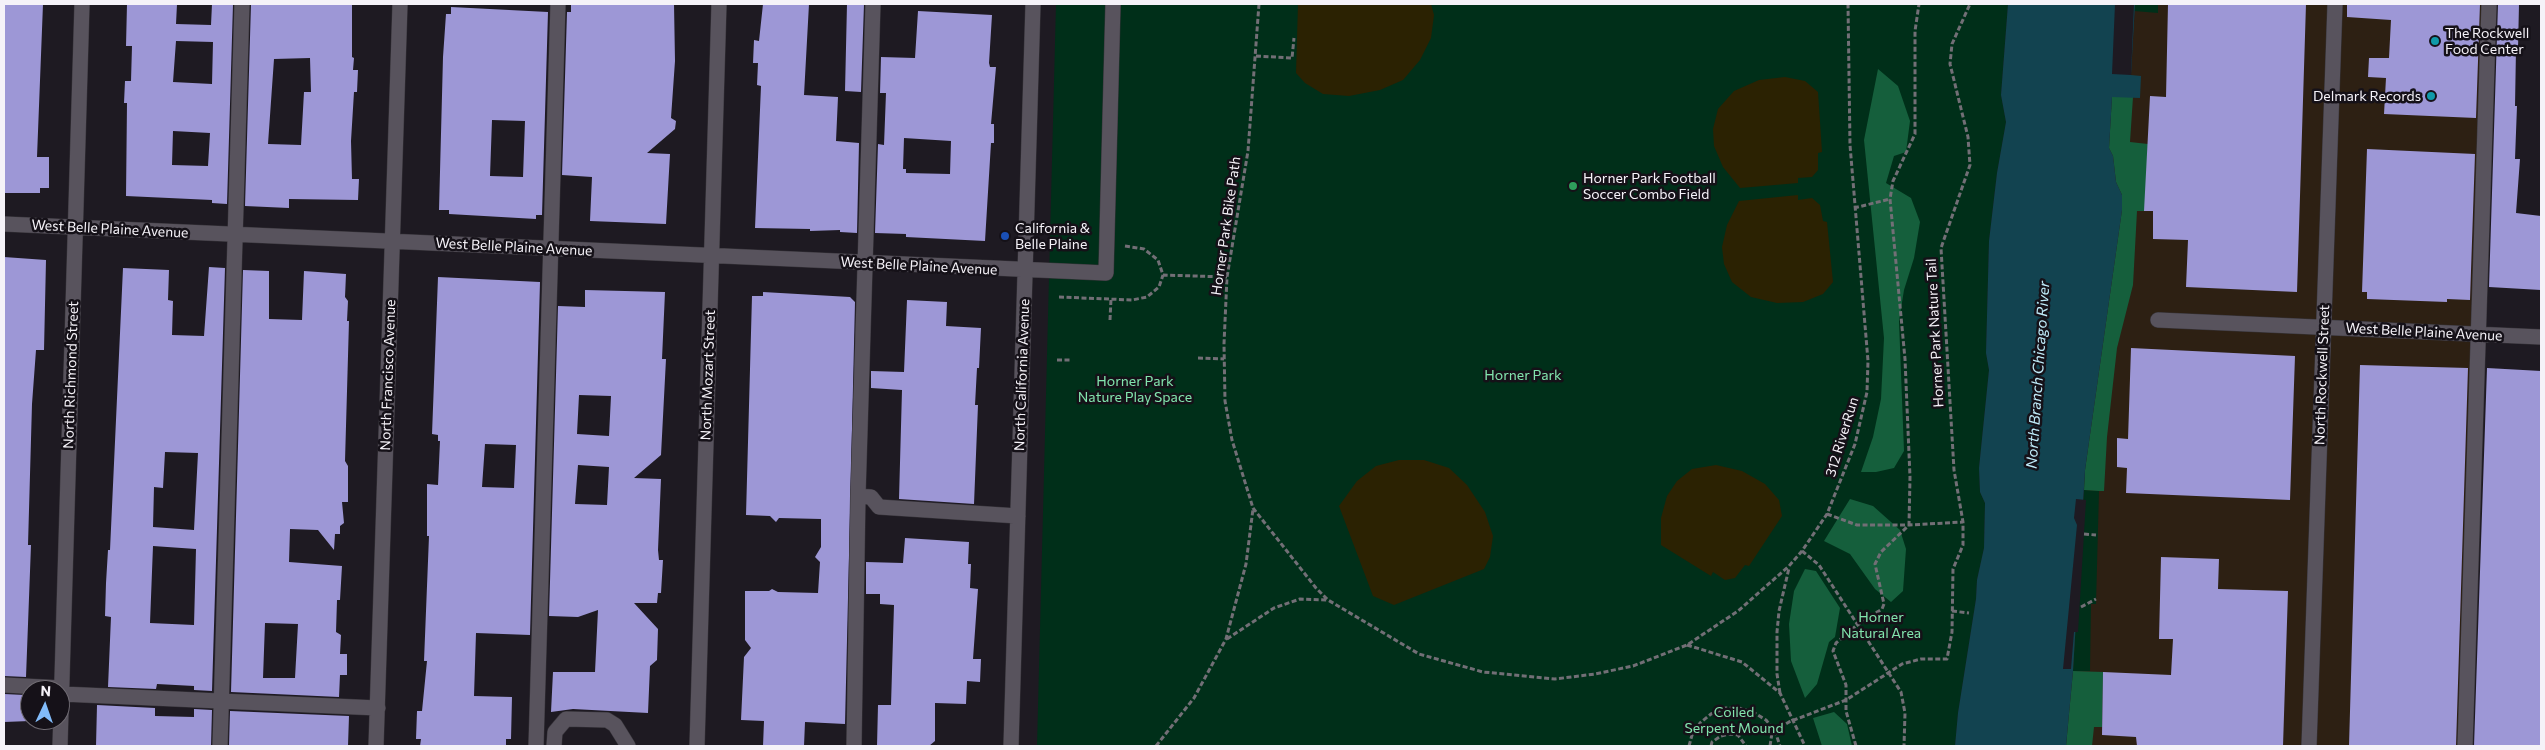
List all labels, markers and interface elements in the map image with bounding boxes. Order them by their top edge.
place label: The Rockwell Food Center [2445,25,2529,58]
marker: The Rockwell Food Center [2429,35,2441,47]
place label: Delmark Records [2313,88,2421,104]
marker: Delmark Records [2425,90,2437,102]
street label: Horner Park Bike Path [1208,156,1244,296]
place label: Horner Park Football Soccer Combo Field [1583,170,1716,202]
marker: Horner Park Football Soccer Combo Field [1567,180,1579,192]
street label: West Belle Plaine Avenue [31,217,189,241]
place label: California & Belle Plaine [1015,220,1090,252]
marker: California & Belle Plaine [999,230,1011,242]
street label: West Belle Plaine Avenue [435,235,593,259]
street label: West Belle Plaine Avenue [840,254,998,278]
street label: Horner Park Nature Tail [1923,258,1947,408]
water label: North Branch Chicago River [2022,281,2054,469]
street label: North Francisco Avenue [377,299,399,451]
street label: North California Avenue [1011,299,1033,451]
street label: North Richmond Street [60,301,82,449]
street label: North Rockwell Street [2311,305,2333,445]
street label: North Mozart Street [697,309,719,441]
street label: West Belle Plaine Avenue [2345,320,2503,344]
park label: Horner Park [1484,367,1562,383]
park label: Horner Park Nature Play Space [1078,373,1192,406]
street label: 312 RiverRun [1822,395,1862,479]
park label: Horner Natural Area [1841,609,1921,642]
north arrow [20,680,70,730]
text: N [40,682,51,699]
park label: Coiled Serpent Mound [1685,704,1783,736]

